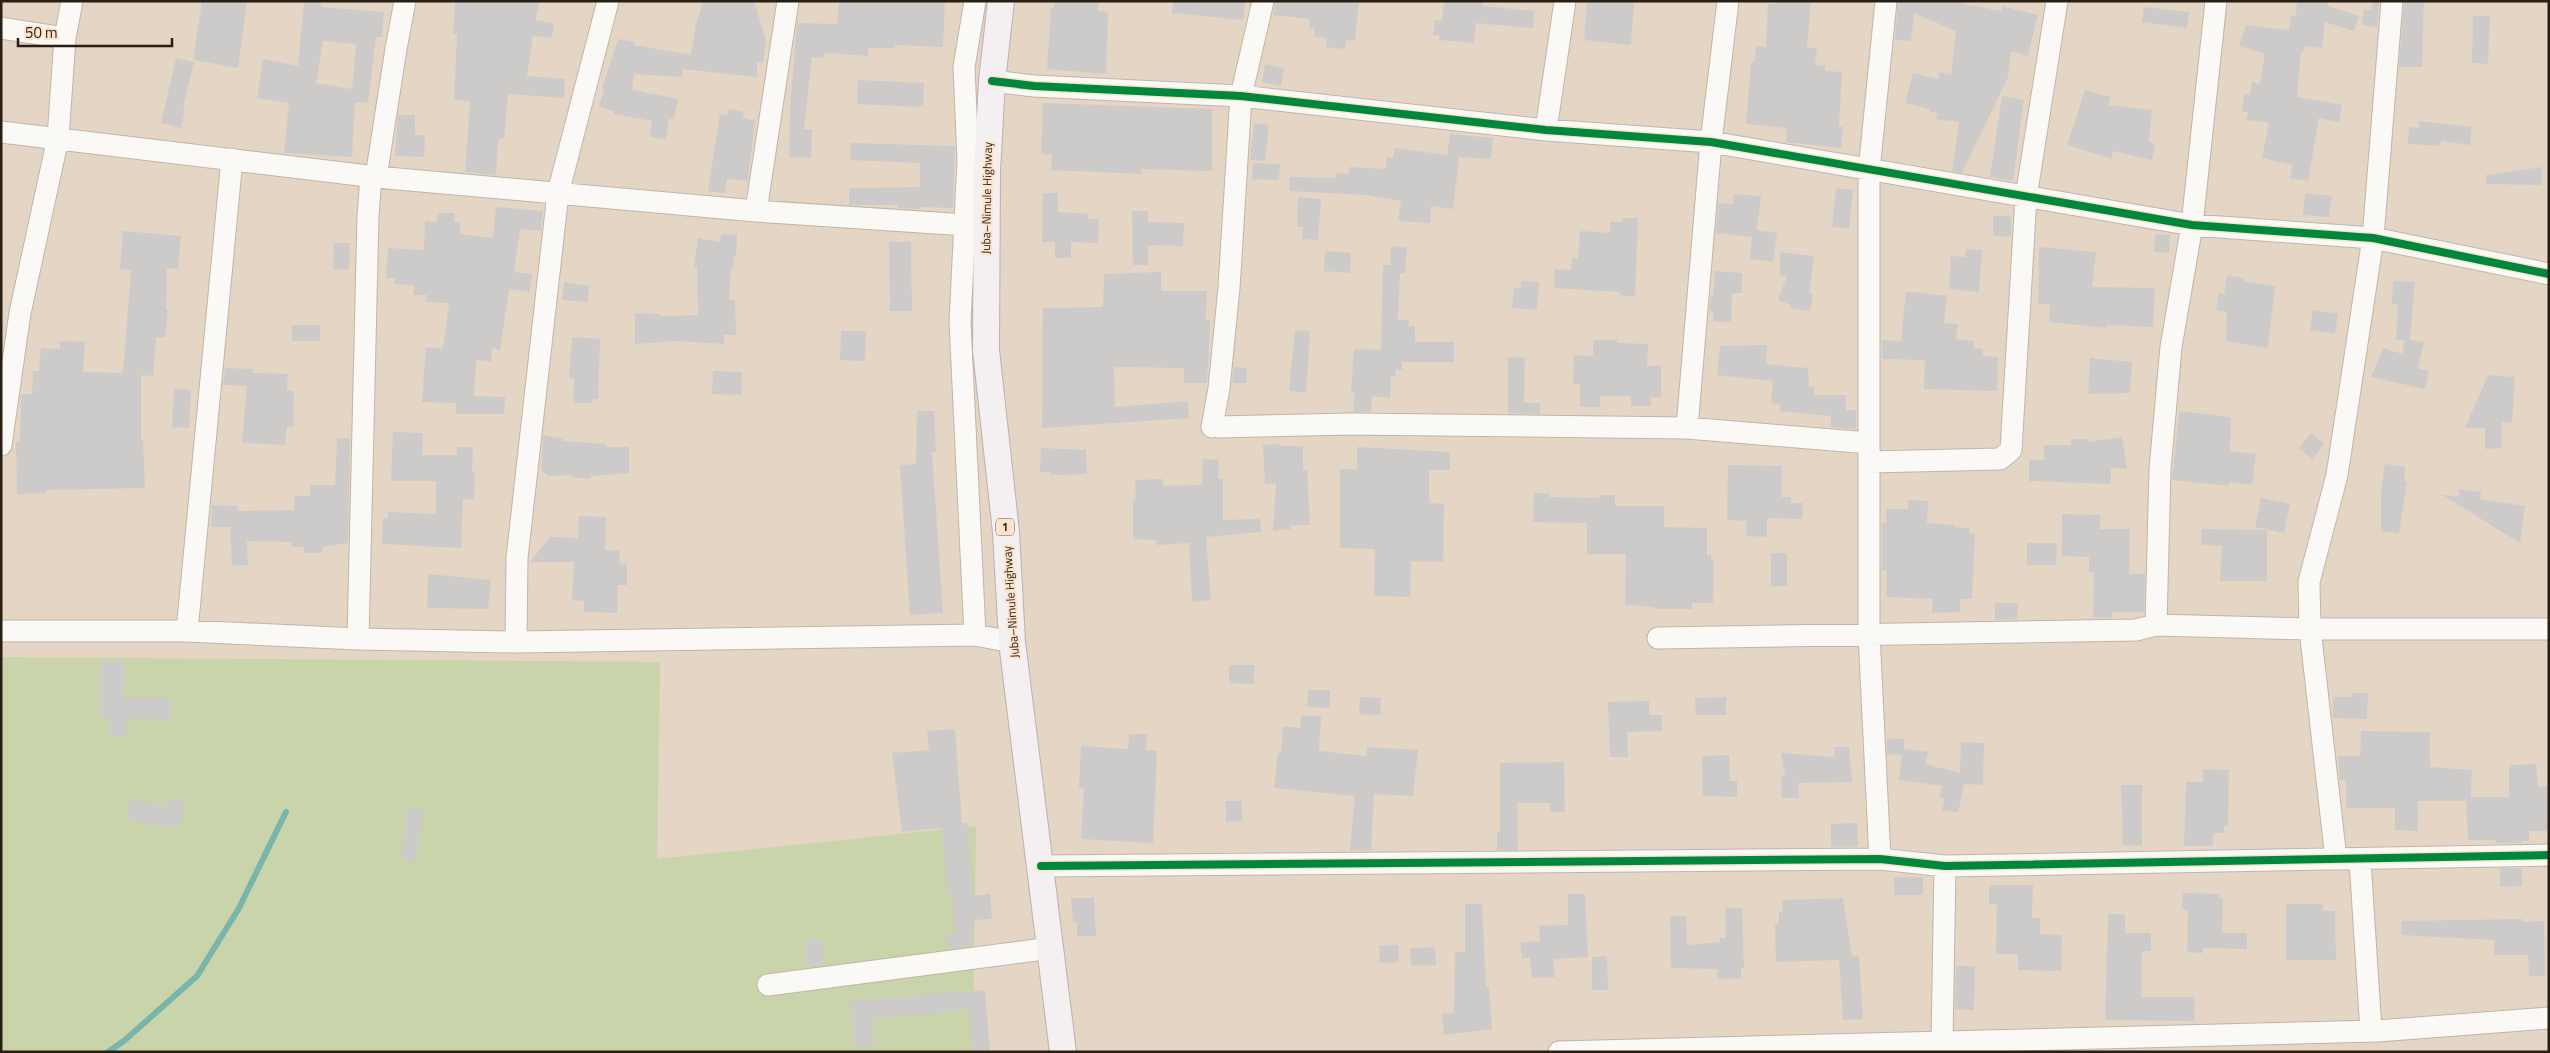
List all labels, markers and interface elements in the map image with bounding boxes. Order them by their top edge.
scale bar [18,15,171,47]
text: 50 m [25,21,58,44]
street label: Juba–Nimule Highway [976,141,997,254]
road number: 1 [996,518,1014,536]
street label: Juba–Nimule Highway [997,545,1024,659]

